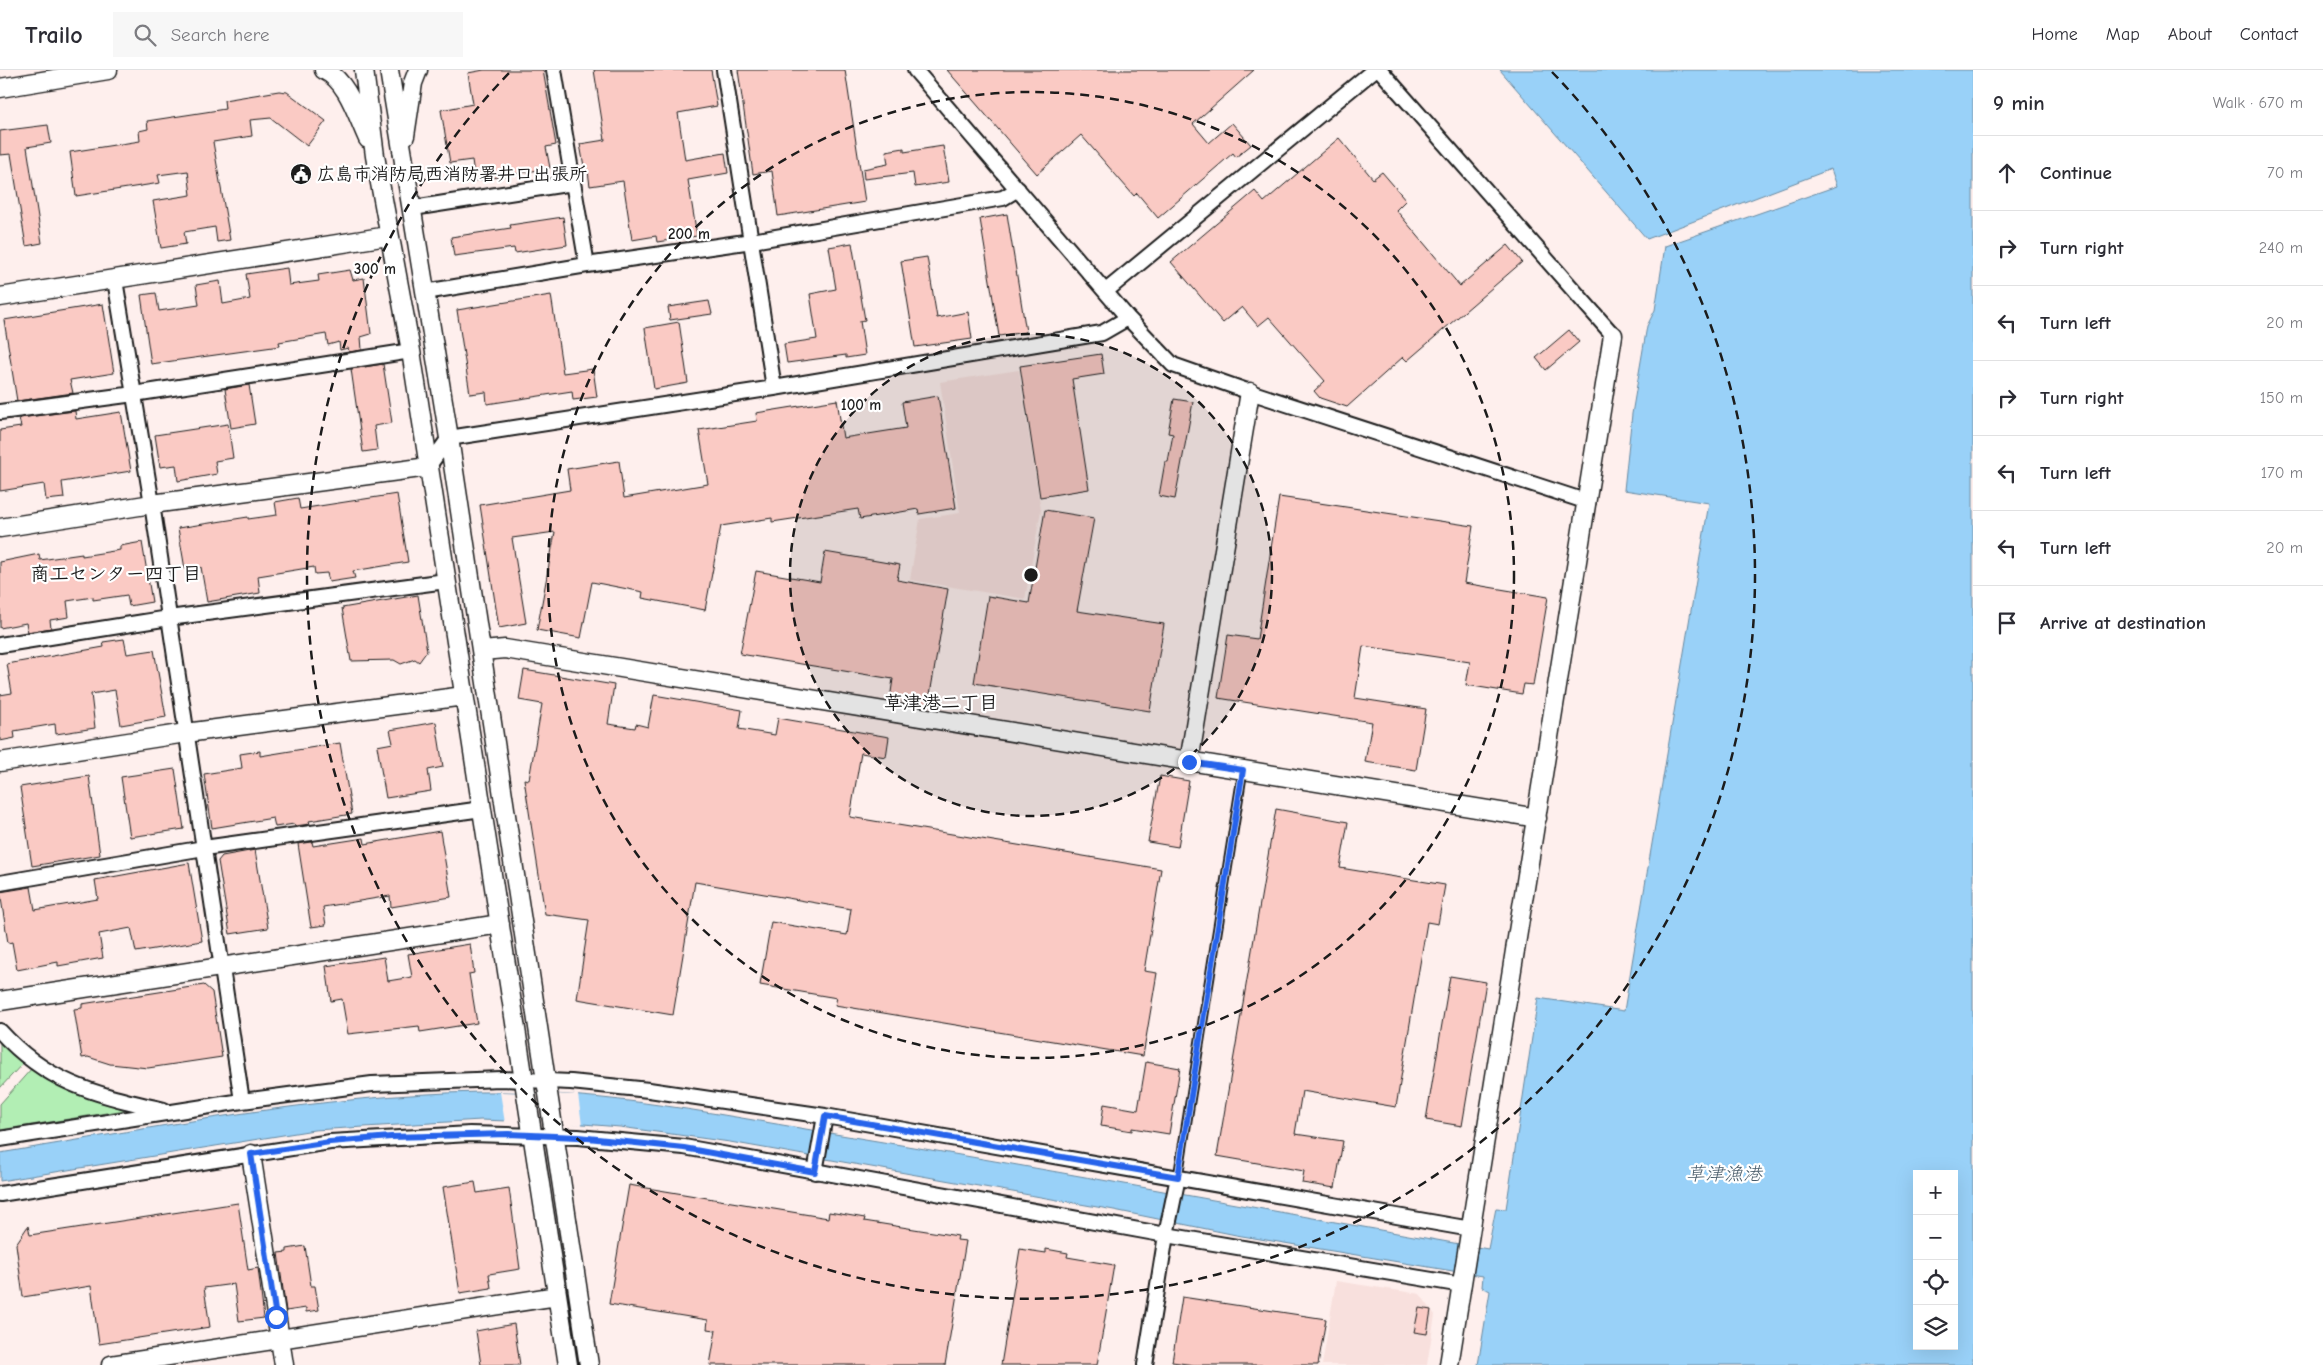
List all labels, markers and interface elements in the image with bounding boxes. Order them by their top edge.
search box [113,12,463,57]
text: Trailo [25,21,83,49]
icon: search [131,21,159,49]
text: Search here [171,24,270,46]
text: Home [2031,24,2078,45]
text: Map [2106,24,2140,45]
text: About [2168,24,2212,45]
text: Contact [2240,24,2298,45]
text: 9 min [1993,91,2045,115]
text: Walk · 670 m [2213,94,2303,112]
icon: ahead [1993,159,2021,187]
public building icon: 広島市消防局西消防署井口出張所 [289,162,313,186]
text: Continue [2040,162,2112,184]
place label: 広島市消防局西消防署井口出張所 [317,164,587,185]
text: 70 m [2267,164,2303,182]
text: 200 m [668,225,710,243]
icon: right [1993,234,2021,262]
text: Turn right [2040,237,2124,259]
text: 240 m [2259,239,2303,257]
text: 300 m [354,260,396,278]
icon: left [1993,309,2021,337]
text: Turn left [2040,312,2111,334]
text: 20 m [2266,314,2303,332]
icon: right [1993,384,2021,412]
text: Turn right [2040,387,2124,409]
text: 150 m [2260,389,2303,407]
text: 100 m [841,396,881,414]
icon: left [1993,459,2021,487]
text: Turn left [2040,462,2111,484]
text: 170 m [2261,464,2303,482]
icon: left [1993,534,2021,562]
text: Turn left [2040,537,2111,559]
text: 20 m [2266,539,2303,557]
district label: 商工センター四丁目 [30,563,202,585]
centre of rings [1022,566,1040,584]
icon: arrive [1993,609,2021,637]
text: Arrive at destination [2040,612,2206,634]
district label: 草津港二丁目 [884,692,998,714]
route end [1178,751,1201,774]
water label: 草津漁港 [1686,1163,1764,1185]
map controls [1913,1170,1958,1350]
button: + [1913,1170,1958,1215]
button: − [1913,1215,1958,1260]
button: locate [1913,1260,1958,1305]
button: layers [1913,1305,1958,1350]
route start [265,1306,288,1329]

